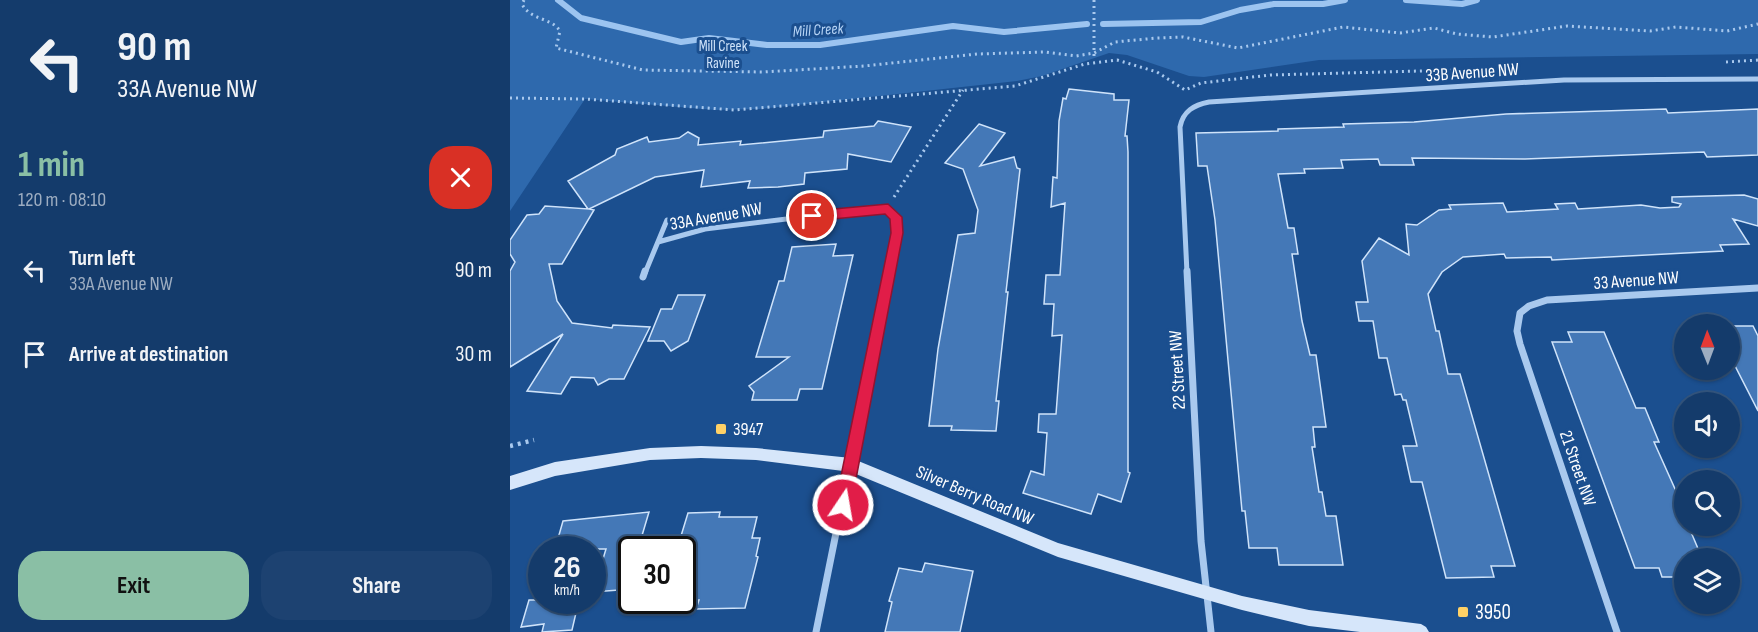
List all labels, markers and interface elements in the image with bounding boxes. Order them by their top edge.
water label: Mill Creek [792,19,845,42]
text: 90 m [117,22,191,73]
icon: left [18,24,96,102]
park label: Mill Creek Ravine [699,37,748,73]
street label: 33B Avenue NW [1425,59,1520,86]
text: 33A Avenue NW [117,73,257,105]
text: 1 min [18,144,85,187]
button: close [429,146,492,209]
text: 120 m · 08:10 [18,188,106,212]
pin [786,190,837,241]
street label: 33A Avenue NW [668,198,764,235]
icon: arrive [795,199,828,232]
text: Turn left [69,245,135,272]
icon: left [18,254,51,287]
text: 90 m [455,257,492,284]
street label: 33 Avenue NW [1593,267,1680,294]
text: 33A Avenue NW [69,272,173,296]
north arrow [1674,314,1740,380]
map controls [1674,314,1740,614]
street label: 22 Street NW [1165,329,1190,410]
icon: arrive [18,338,51,371]
text: Arrive at destination [69,341,228,368]
text: 30 m [455,341,492,368]
button: sound [1674,392,1740,458]
place label: 3947 [733,419,764,440]
marker: 3947 [714,422,728,436]
street label: 21 Street NW [1555,428,1600,509]
street label: Silver Berry Road NW [913,461,1037,530]
button: search [1674,470,1740,536]
position arrow [811,473,875,537]
speed limit sign: 30 [618,536,696,614]
button: layers [1674,548,1740,614]
text: 26 [553,550,581,586]
button: Exit [18,551,249,620]
button: Share [261,551,492,620]
text: km/h [554,581,580,600]
place label: 3950 [1475,600,1511,625]
marker: 3950 [1456,605,1470,619]

